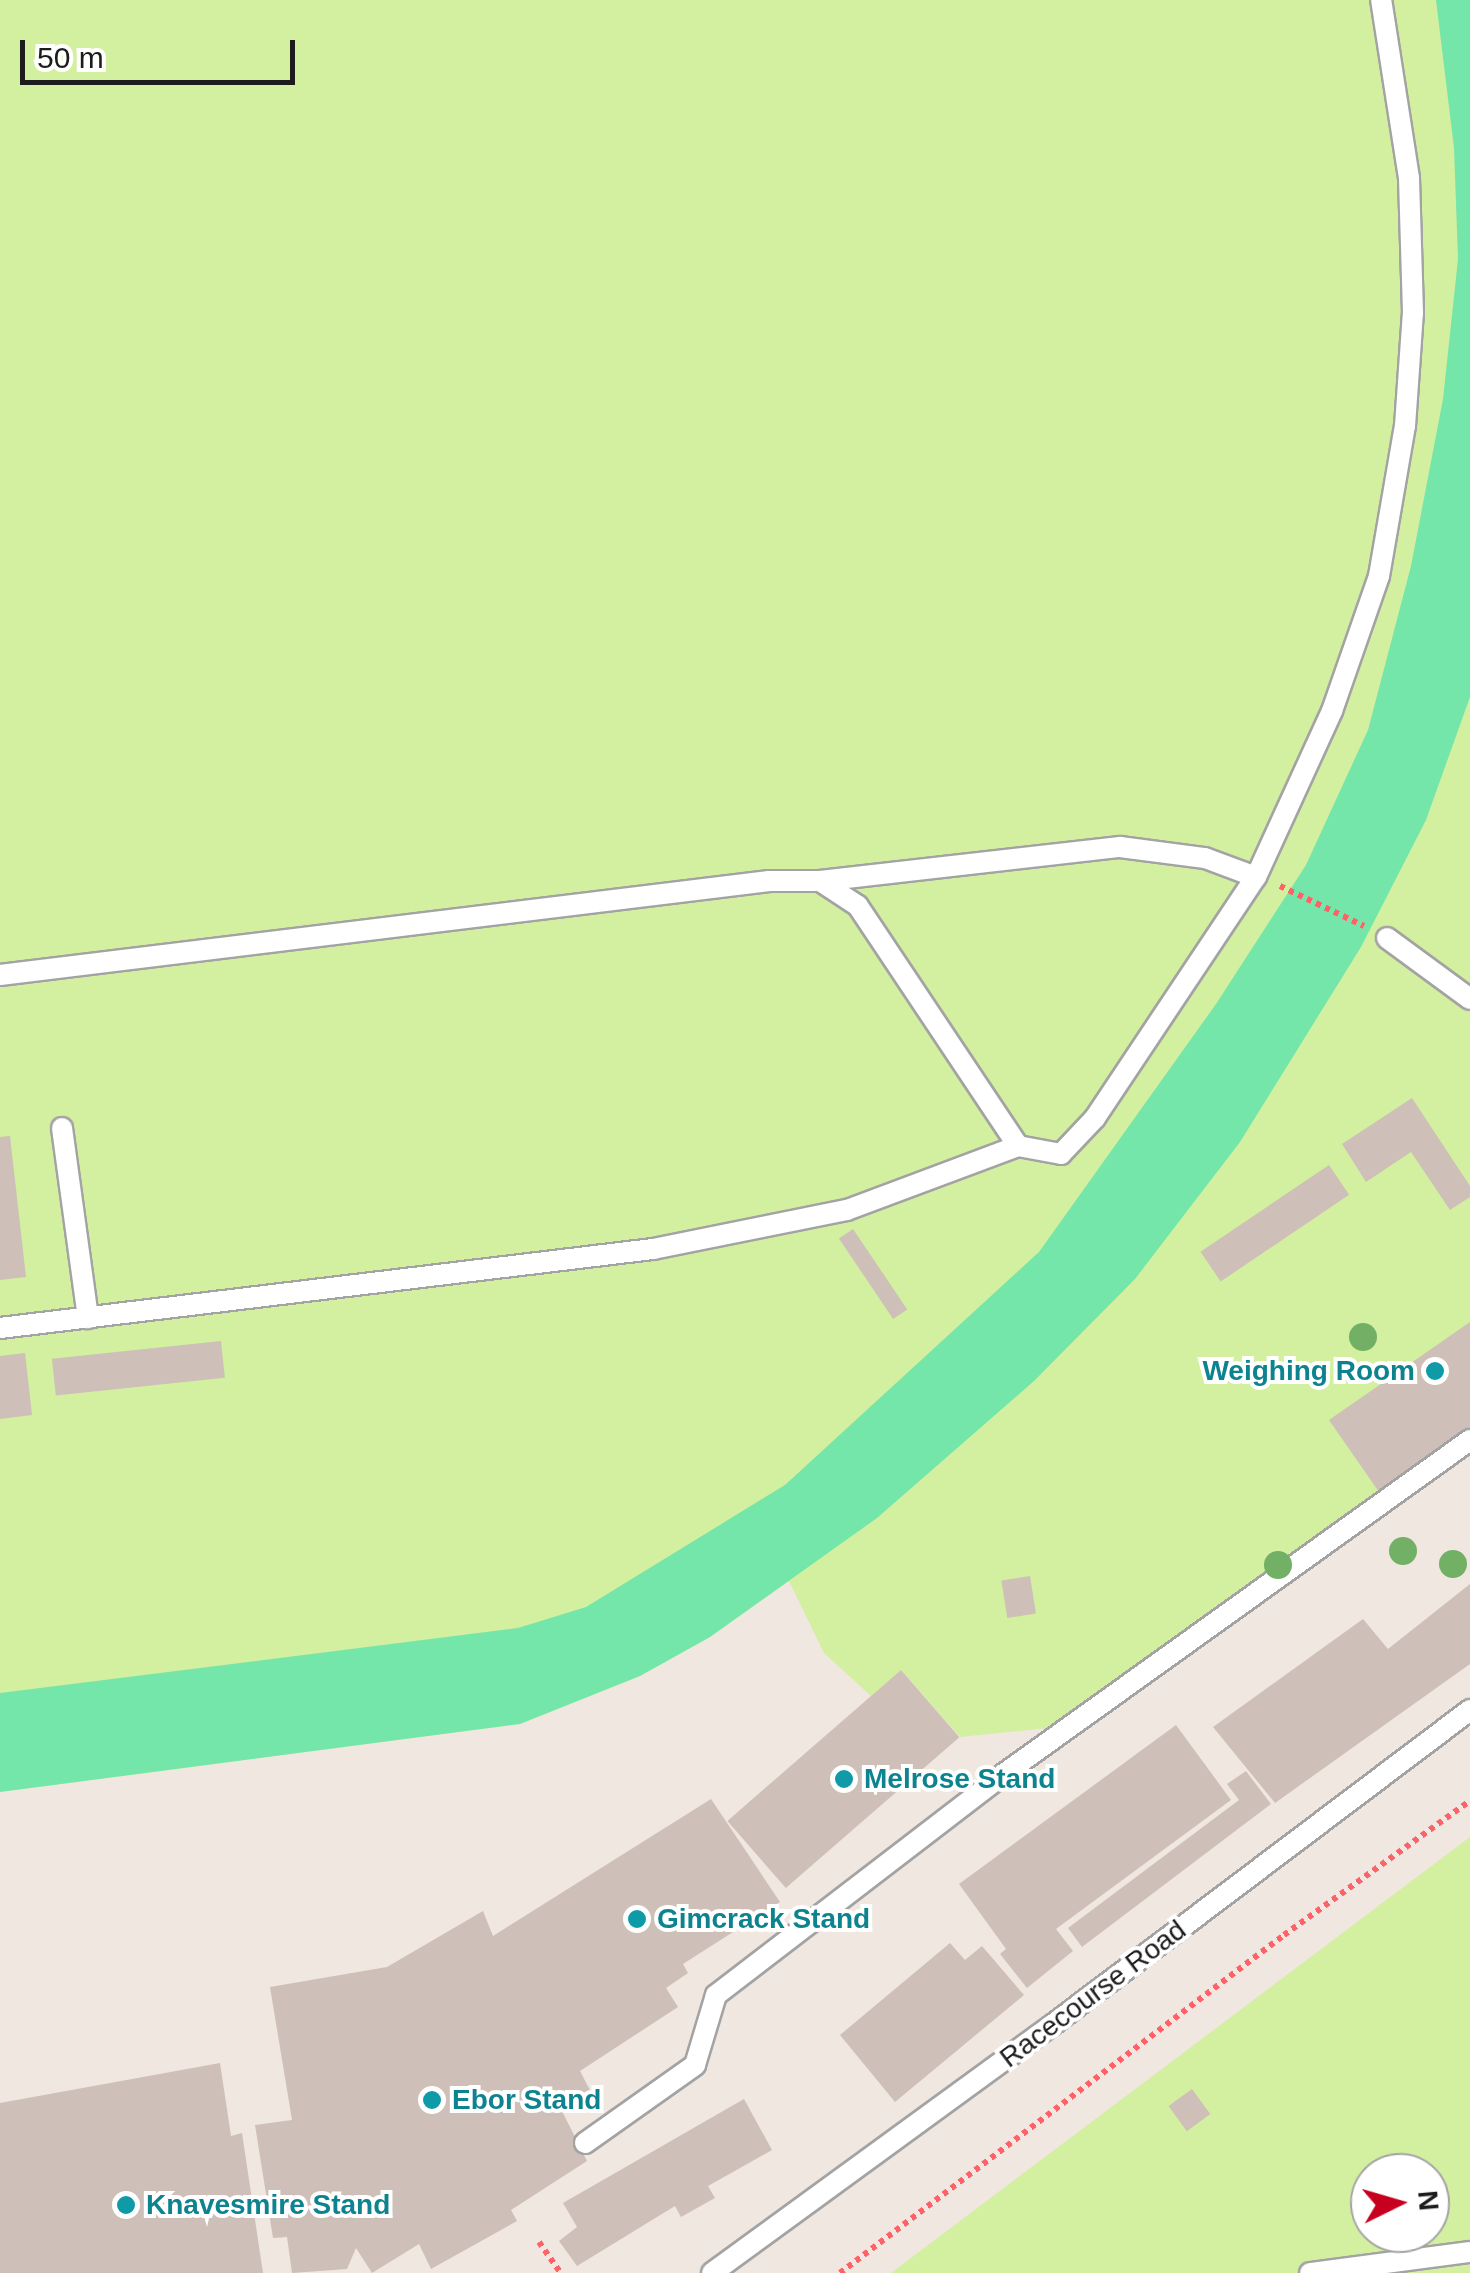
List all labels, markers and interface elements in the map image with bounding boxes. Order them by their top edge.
scale bar [25,20,300,82]
text: 50 m [37,41,104,74]
place label: Weighing Room [1202,1354,1415,1388]
marker: Weighing Room [1424,1360,1446,1382]
place label: Melrose Stand [864,1762,1055,1796]
marker: Melrose Stand [833,1768,855,1790]
place label: Gimcrack Stand [657,1902,870,1936]
marker: Gimcrack Stand [626,1908,648,1930]
street label: Racecourse Road [993,1913,1193,2075]
place label: Ebor Stand [452,2083,601,2117]
marker: Ebor Stand [421,2089,443,2111]
north arrow [1350,2153,1450,2253]
place label: Knavesmire Stand [146,2188,390,2222]
text: N [1412,2189,1445,2212]
marker: Knavesmire Stand [115,2194,137,2216]

